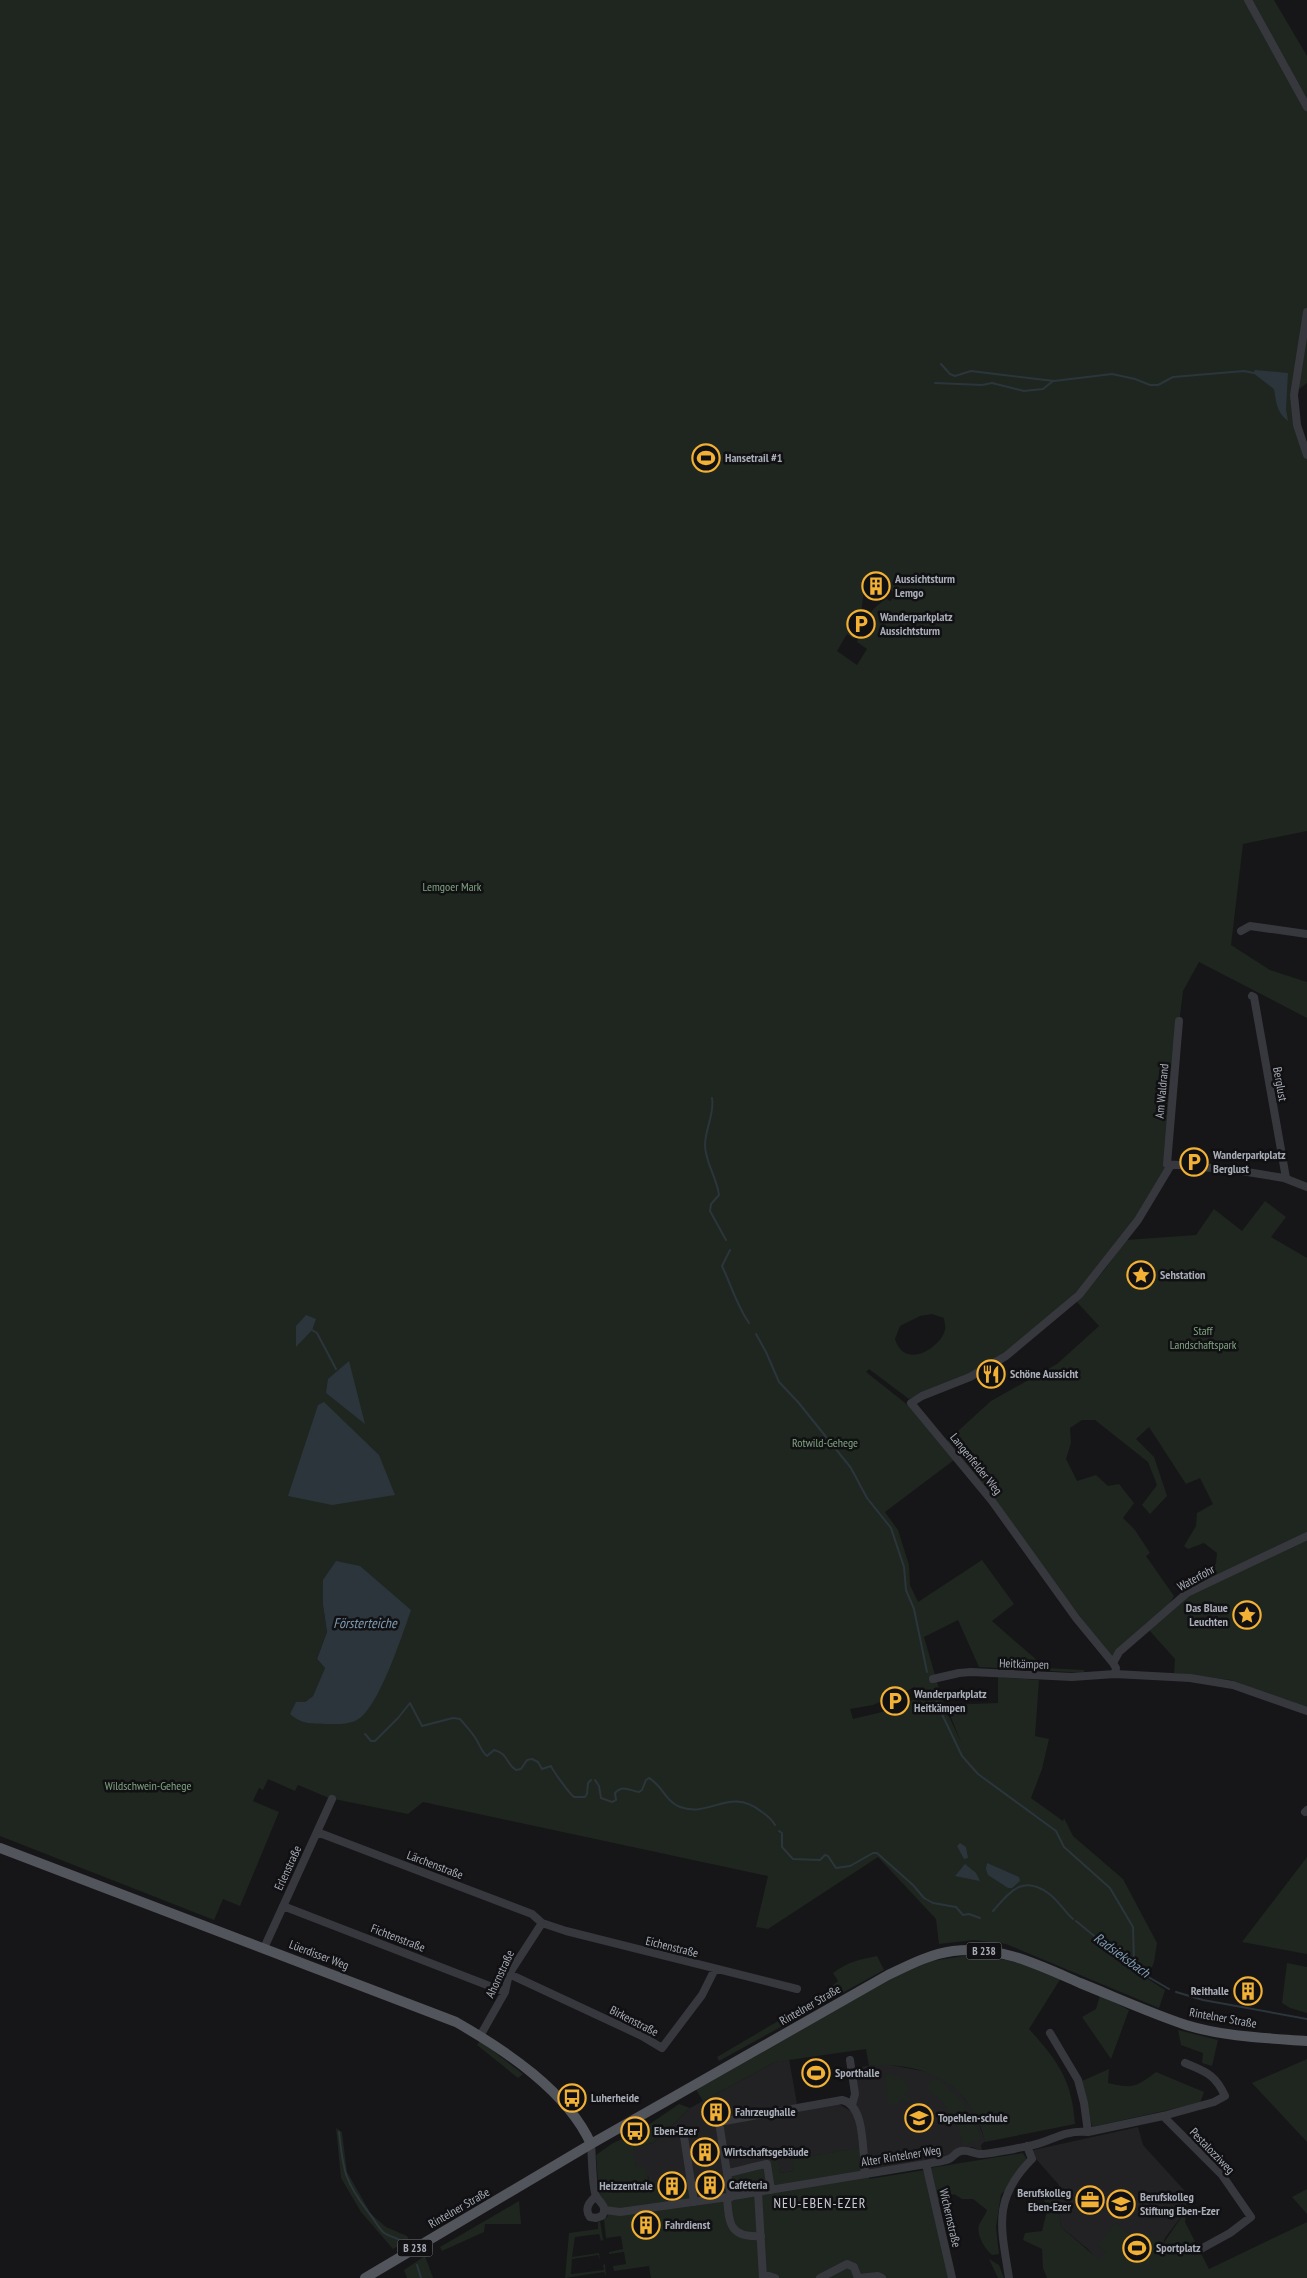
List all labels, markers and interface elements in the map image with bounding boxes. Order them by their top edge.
sports icon: Hansetrail #1 [691,443,721,473]
place label: Hansetrail #1 [725,450,783,465]
building icon: Aussichtsturm Lemgo [861,571,891,601]
place label: Aussichtsturm Lemgo [894,571,955,600]
parking icon: Wanderparkplatz Aussichtsturm [846,609,876,639]
place label: Wanderparkplatz Aussichtsturm [879,609,953,638]
park label: Lemgoer Mark [423,879,482,894]
street label: Am Waldrand [1152,1063,1171,1119]
street label: Berglust [1270,1066,1291,1103]
parking icon: Wanderparkplatz Berglust [1179,1147,1209,1177]
place label: Wanderparkplatz Berglust [1212,1147,1286,1176]
place icon: Sehstation [1126,1260,1156,1290]
place label: Sehstation [1160,1267,1205,1282]
park label: Staff Landschaftspark [1170,1323,1237,1352]
restaurant icon: Schöne Aussicht [976,1359,1006,1389]
place label: Schöne Aussicht [1010,1366,1079,1381]
street label: Langenfelder Weg [947,1430,1006,1497]
park label: Rotwild-Gehege [792,1435,858,1450]
street label: Waterfohr [1174,1561,1218,1594]
place label: Das Blaue Leuchten [1186,1600,1228,1629]
place icon: Das Blaue Leuchten [1232,1600,1262,1630]
water label: Försterteiche [333,1614,398,1632]
street label: Heitkämpen [999,1655,1049,1672]
parking icon: Wanderparkplatz Heitkämpen [880,1686,910,1716]
place label: Wanderparkplatz Heitkämpen [913,1686,987,1715]
park label: Wildschwein-Gehege [105,1778,191,1793]
street label: Erlenstraße [271,1843,304,1893]
street label: Lärchenstraße [405,1847,465,1882]
street label: Fichtenstraße [369,1920,427,1955]
water label: Radsieksbach [1090,1929,1154,1982]
street label: Eichenstraße [644,1933,700,1960]
street label: Lüerdisser Weg [287,1936,351,1973]
road number: B 238 [966,1942,1002,1960]
street label: Ahornstraße [482,1947,517,2000]
building icon: Reithalle [1233,1976,1263,2006]
street label: Rintelner Straße [777,1981,843,2028]
place label: Reithalle [1191,1983,1229,1998]
street label: Birkenstraße [607,2002,661,2039]
street label: Rintelner Straße [1188,2004,1258,2031]
sports icon: Sporthalle [801,2058,831,2088]
place label: Sporthalle [835,2065,880,2080]
bus stop icon: Luherheide [557,2083,587,2113]
place label: Luherheide [591,2090,639,2105]
building icon: Fahrzeughalle [701,2097,731,2127]
school or university icon: Topehlen-schule [904,2103,934,2133]
place label: Fahrzeughalle [735,2104,796,2119]
place label: Topehlen-schule [938,2110,1008,2125]
bus stop icon: Eben-Ezer [620,2116,650,2146]
place label: Eben-Ezer [654,2123,697,2138]
street label: Pestalozziweg [1187,2124,1238,2177]
building icon: Wirtschaftsgebäude [690,2137,720,2167]
street label: Alter Rintelner Weg [860,2142,942,2169]
place label: Wirtschaftsgebäude [723,2144,809,2159]
building icon: Caféteria [695,2170,725,2200]
building icon: Heizzentrale [657,2171,687,2201]
place label: Caféteria [729,2177,768,2192]
place label: Heizzentrale [599,2178,653,2193]
street label: Rintelner Straße [426,2184,492,2231]
place label: Berufskolleg Eben-Ezer [1017,2185,1071,2214]
office icon: Berufskolleg Eben-Ezer [1075,2185,1105,2215]
street label: Wichernstraße [936,2187,965,2249]
school or university icon: Berufskolleg Stiftung Eben-Ezer [1106,2189,1136,2219]
place label: Berufskolleg Stiftung Eben-Ezer [1140,2189,1220,2218]
district label: NEU-EBEN-EZER [774,2194,867,2212]
building icon: Fahrdienst [631,2210,661,2240]
place label: Fahrdienst [665,2217,711,2232]
sports icon: Sportplatz [1122,2233,1152,2263]
road number: B 238 [398,2240,432,2256]
place label: Sportplatz [1156,2240,1201,2255]

